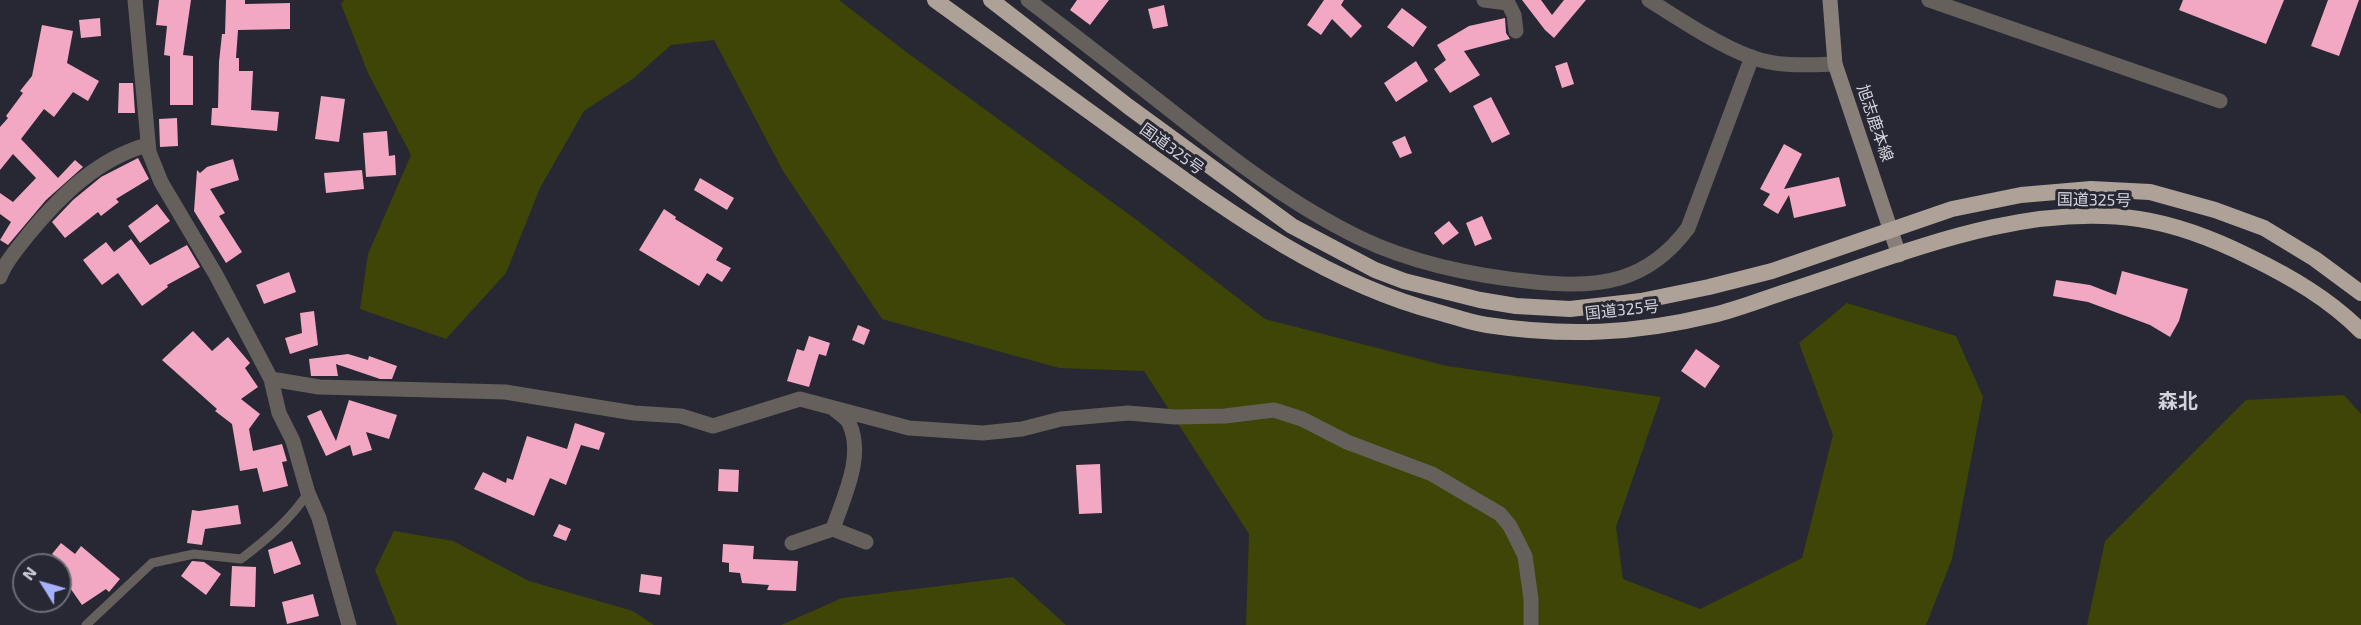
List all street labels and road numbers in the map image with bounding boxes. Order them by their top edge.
street label: 旭志鹿本線 [1853,82,1897,164]
street label: 国道325号 [1136,119,1208,179]
street label: 国道325号 [2057,190,2131,210]
street label: 国道325号 [1584,297,1660,323]

